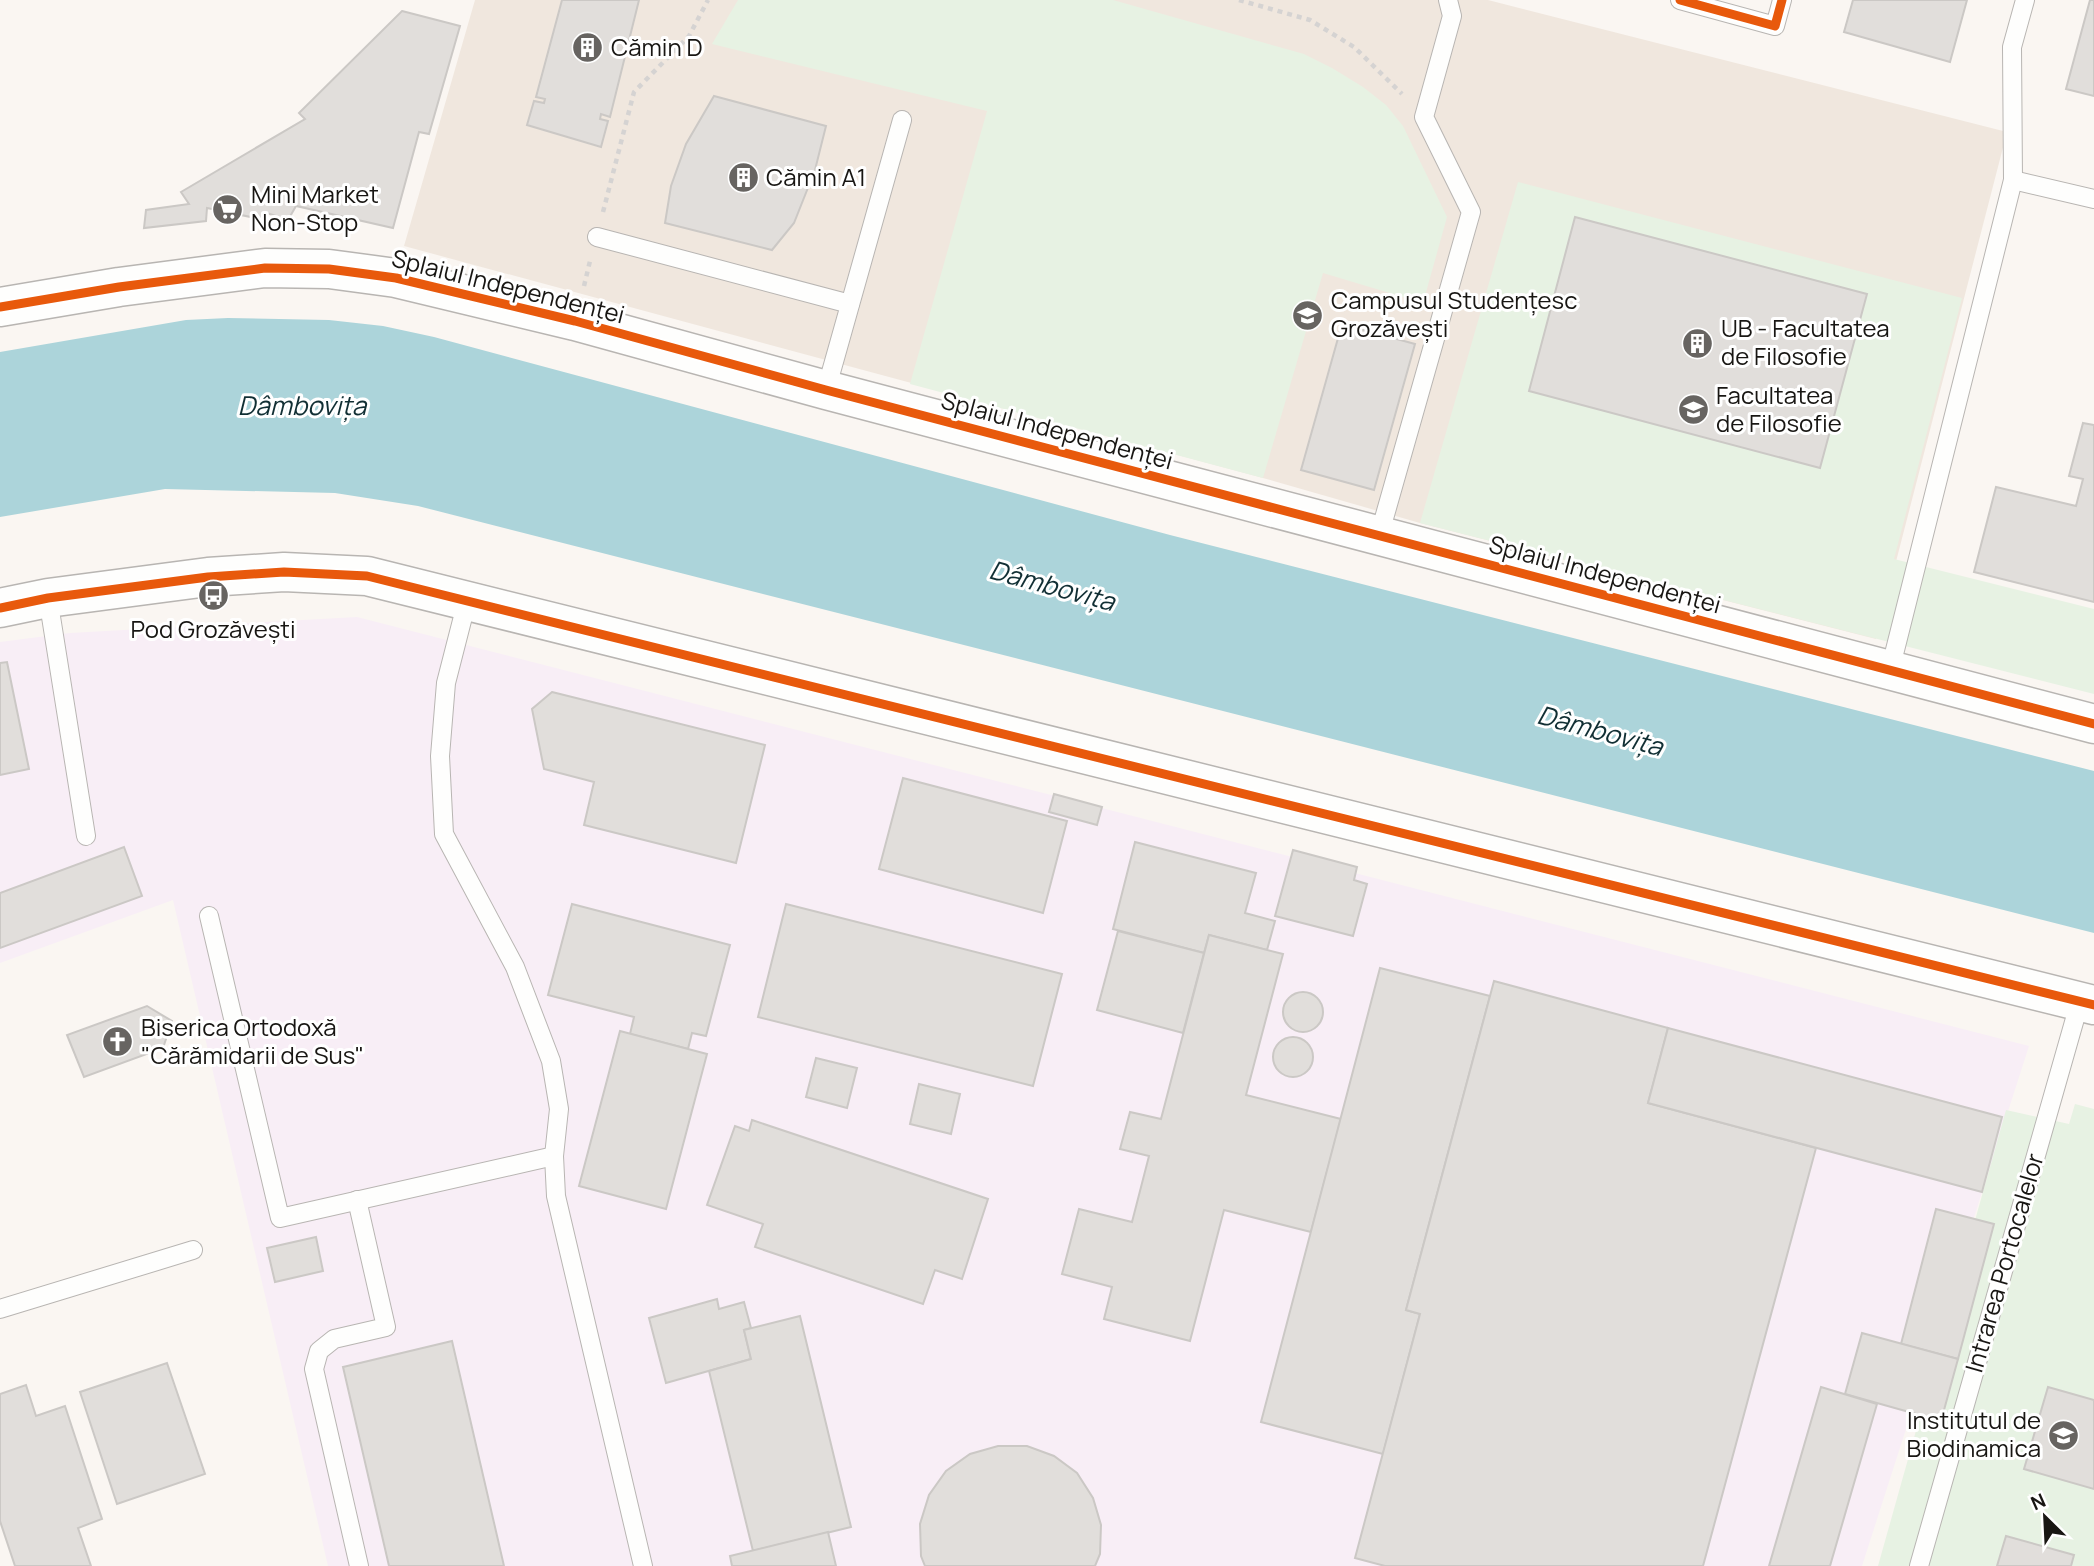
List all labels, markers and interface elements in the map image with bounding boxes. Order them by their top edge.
place label: Cămin D [611,30,703,63]
building icon: Cămin D [571,31,605,65]
place label: Cămin A1 [766,160,866,193]
building icon: Cămin A1 [726,161,760,195]
place label: Mini Market Non-Stop [251,177,379,238]
supermarket icon: Mini Market Non-Stop [211,192,245,226]
street label: Splaiul Independenței [388,241,628,330]
place label: Campusul Studențesc Grozăvești [1331,283,1577,344]
school or university icon: Campusul Studențesc Grozăvești [1291,298,1325,332]
place label: UB - Facultatea de Filosofie [1721,311,1890,372]
building icon: UB - Facultatea de Filosofie [1681,326,1715,360]
place label: Facultatea de Filosofie [1716,378,1842,439]
street label: Splaiul Independenței [938,383,1177,476]
water label: Dâmbovița [238,387,368,423]
school or university icon: Facultatea de Filosofie [1676,393,1710,427]
street label: Splaiul Independenței [1486,527,1725,620]
water label: Dâmbovița [986,551,1120,619]
bus stop icon: Pod Grozăvești [196,579,230,613]
place label: Pod Grozăvești [130,612,296,645]
water label: Dâmbovița [1534,696,1668,764]
place label: Biserica Ortodoxă "Cărămidarii de Sus" [141,1010,364,1071]
church icon: Biserica Ortodoxă "Cărămidarii de Sus" [101,1025,135,1059]
street label: Intrarea Portocalelor [1956,1149,2051,1376]
place label: Institutul de Biodinamica [1907,1403,2041,1464]
school or university icon: Institutul de Biodinamica [2047,1418,2081,1452]
north arrow [2010,1482,2080,1552]
text: N [2027,1487,2050,1516]

